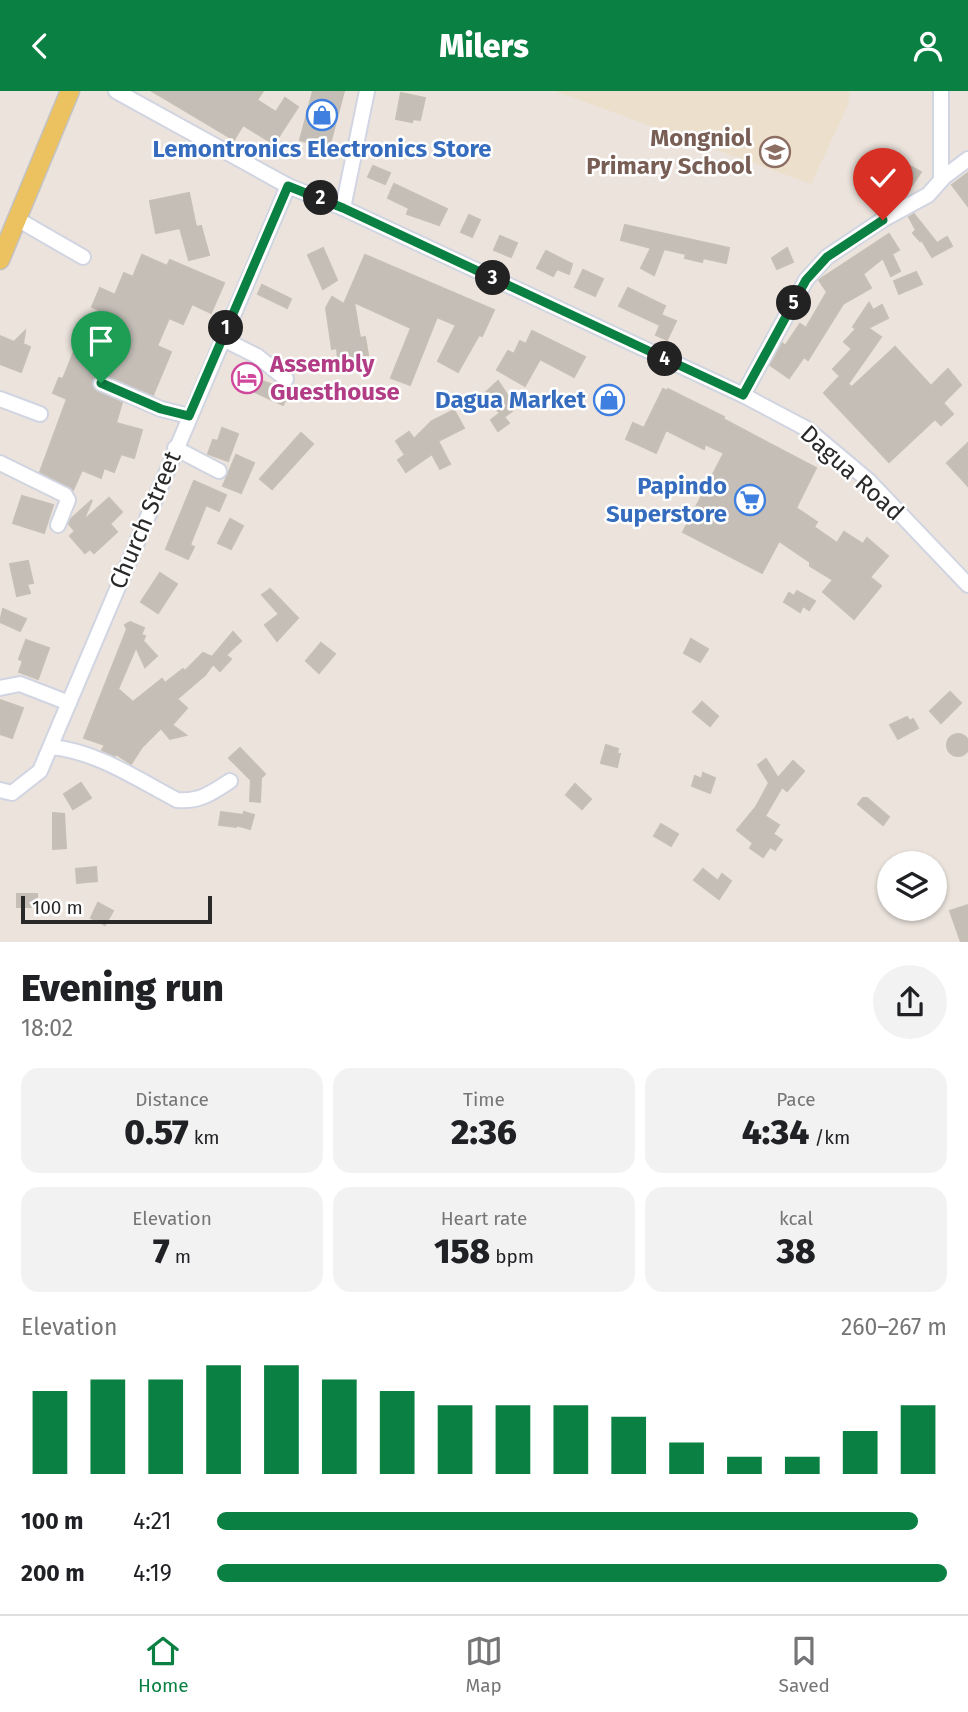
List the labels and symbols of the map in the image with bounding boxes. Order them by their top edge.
shop icon: Lemontronics Electronics Store [305,98,339,132]
place label: Mongniol Primary School [586,124,753,180]
place label: Lemontronics Electronics Store [152,135,492,163]
school or university icon: Mongniol Primary School [758,135,792,169]
pin [853,148,913,220]
pin: 2 [304,181,338,215]
pin: 3 [476,261,510,295]
pin: 5 [776,285,812,321]
pin: 1 [208,310,244,345]
pin [71,311,131,383]
pin: 4 [648,341,682,377]
place label: Assembly Guesthouse [269,350,400,406]
hotel icon: Assembly Guesthouse [230,361,264,395]
shop icon: Dagua Market [592,383,626,417]
place label: Dagua Market [435,386,587,414]
street label: Dagua Road [795,419,909,527]
street label: Church Street [103,447,187,593]
place label: Papindo Superstore [606,472,727,528]
supermarket icon: Papindo Superstore [733,483,767,517]
scale bar [21,893,212,925]

